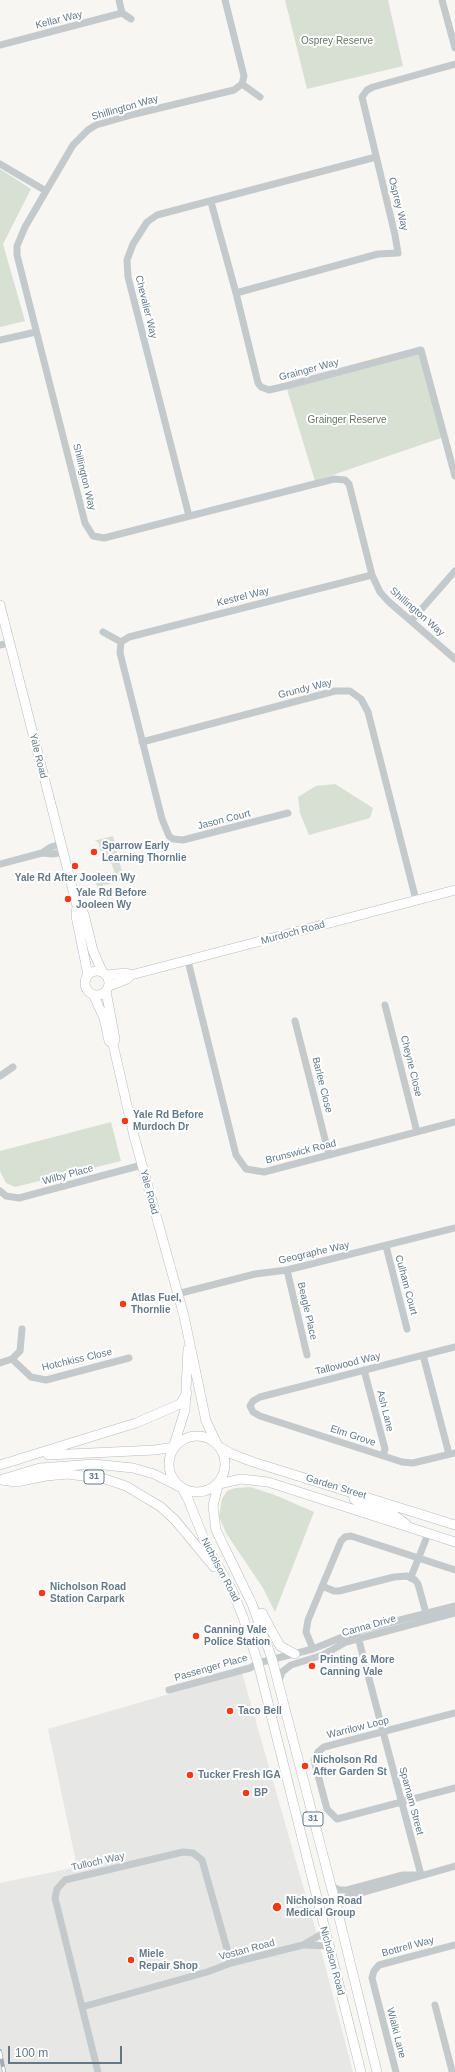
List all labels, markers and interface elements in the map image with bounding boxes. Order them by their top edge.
street label: Kellar Way [34,8,84,32]
park label: Osprey Reserve [301,35,373,47]
street label: Shillington Way [90,93,160,123]
street label: Osprey Way [386,176,410,232]
street label: Chevalier Way [132,274,160,340]
street label: Grainger Way [278,356,340,384]
park label: Grainger Reserve [308,414,386,426]
street label: Shillington Way [70,442,98,512]
street label: Kestrel Way [216,585,270,609]
street label: Shillington Way [387,585,447,639]
street label: Grundy Way [277,677,333,701]
street label: Yale Road [27,732,49,780]
street label: Jason Court [196,808,252,832]
place label: Sparrow Early Learning Thornlie [102,840,186,864]
marker: Sparrow Early Learning Thornlie [89,847,99,857]
marker: Yale Rd After Jooleen Wy [70,861,80,871]
place label: Yale Rd After Jooleen Wy [15,872,135,884]
place label: Yale Rd Before Jooleen Wy [76,887,147,910]
marker: Yale Rd Before Jooleen Wy [63,894,73,904]
street label: Murdoch Road [260,919,326,947]
street label: Cheyne Close [398,1034,424,1098]
street label: Barlee Close [309,1056,335,1114]
place label: Yale Rd Before Murdoch Dr [133,1109,204,1132]
marker: Yale Rd Before Murdoch Dr [120,1116,130,1126]
street label: Brunswick Road [264,1137,338,1167]
street label: Wilby Place [41,1162,95,1188]
street label: Yale Road [137,1168,161,1216]
street label: Geographe Way [277,1239,351,1267]
street label: Culham Court [392,1254,420,1316]
street label: Beagle Place [295,1281,319,1341]
place label: Atlas Fuel, Thornlie [131,1292,182,1316]
marker: Atlas Fuel, Thornlie [118,1299,128,1309]
street label: Hotchkiss Close [41,1346,113,1374]
street label: Tallowood Way [314,1350,382,1378]
street label: Ash Lane [374,1389,396,1433]
street label: Elm Grove [329,1423,377,1449]
road number: 31 [84,1470,104,1484]
street label: Garden Street [304,1472,368,1502]
street label: Nicholson Road [198,1536,242,1604]
place label: Nicholson Road Station Carpark [50,1581,126,1604]
marker: Nicholson Road Station Carpark [37,1588,47,1598]
street label: Canna Drive [341,1613,397,1639]
place label: Canning Vale Police Station [204,1624,270,1648]
marker: Canning Vale Police Station [191,1631,201,1641]
street label: Passenger Place [173,1652,249,1684]
place label: Printing & More Canning Vale [320,1654,394,1678]
marker: Printing & More Canning Vale [307,1661,317,1671]
place label: Taco Bell [238,1705,282,1717]
marker: Taco Bell [225,1706,235,1716]
street label: Warrilow Loop [326,1714,390,1742]
place label: Nicholson Rd After Garden St [313,1754,387,1778]
marker: Nicholson Rd After Garden St [300,1761,310,1771]
street label: Sparnam Street [396,1766,426,1836]
place label: Tucker Fresh IGA [198,1769,281,1781]
marker: Tucker Fresh IGA [185,1770,195,1780]
place label: BP [254,1787,268,1799]
marker: BP [241,1788,251,1798]
road number: 31 [303,1812,323,1826]
street label: Tulloch Way [70,1850,126,1874]
place label: Nicholson Road Medical Group [286,1895,362,1918]
marker: Nicholson Road Medical Group [271,1901,283,1913]
street label: Nicholson Road [317,1925,347,1997]
street label: Bottrell Way [381,1934,435,1960]
street label: Vostan Road [218,1937,276,1963]
place label: Miele Repair Shop [139,1948,198,1972]
marker: Miele Repair Shop [126,1955,136,1965]
street label: Wialki Lane [384,2006,408,2060]
scale bar [10,2038,124,2064]
text: 100 m [15,2046,48,2060]

